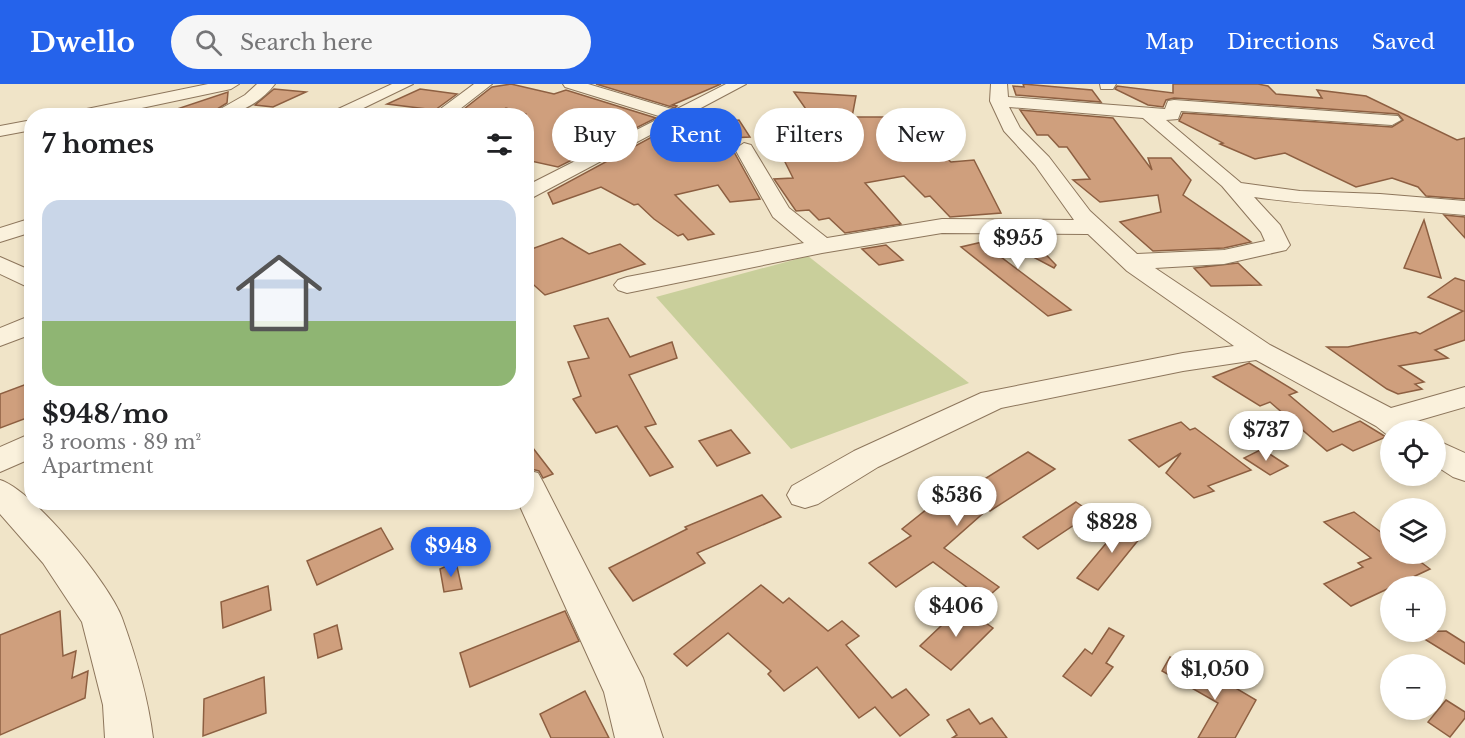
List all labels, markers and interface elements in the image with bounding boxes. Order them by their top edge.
search box [171,15,591,69]
text: Dwello [30,25,135,60]
icon: search [192,26,225,59]
text: Search here [240,29,373,56]
text: Map [1145,29,1194,55]
text: Directions [1227,29,1339,55]
text: Saved [1372,29,1435,55]
chip: Buy [552,108,638,162]
chip: Rent [650,108,742,162]
chip: Filters [754,108,864,162]
chip: New [876,108,966,162]
text: 7 homes [42,128,154,160]
icon: filters [483,128,516,161]
pin: $955 [982,219,1054,270]
text: $955 [993,226,1043,250]
icon: home [225,239,333,347]
text: $948/mo [42,398,168,430]
pin: $737 [1230,411,1302,462]
text: $737 [1243,418,1289,442]
map controls [1380,420,1446,720]
button: locate [1380,420,1446,486]
text: 3 rooms · 89 m² [42,430,201,454]
text: Apartment [42,454,153,478]
pin: $536 [921,476,993,527]
text: $536 [932,483,983,507]
button: layers [1380,498,1446,564]
pin: $828 [1076,503,1148,554]
text: $828 [1086,510,1138,534]
pin: $948 [415,527,487,578]
text: $948 [425,534,477,558]
button: + [1380,576,1446,642]
pin: $406 [920,587,992,638]
text: $406 [929,594,983,618]
pin: $1,050 [1166,650,1264,701]
button: − [1380,654,1446,720]
text: $1,050 [1181,657,1249,681]

